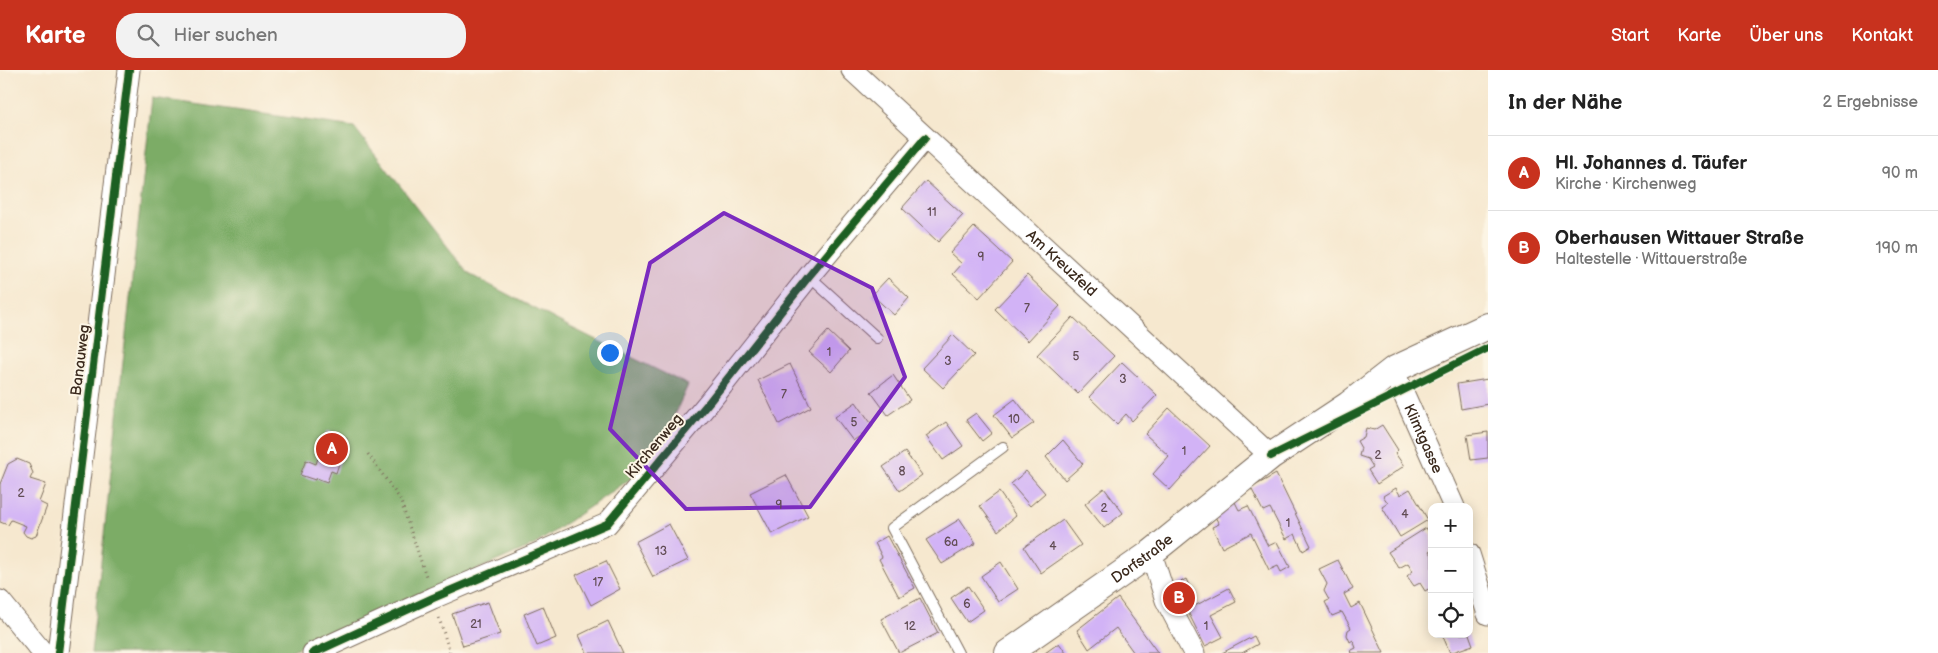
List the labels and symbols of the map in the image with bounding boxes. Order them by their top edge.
house number: 11 [927,205,937,220]
street label: Am Kreuzfeld [1022,226,1101,301]
house number: 9 [978,250,985,265]
house number: 7 [1024,301,1030,316]
street label: Banauweg [67,323,94,397]
your location [597,340,623,366]
house number: 1 [827,345,831,360]
house number: 5 [1073,349,1080,364]
house number: 3 [944,354,952,369]
house number: 3 [1119,372,1127,387]
house number: 7 [781,387,787,402]
street label: Klimtgasse [1399,401,1447,477]
street label: Kirchenweg [622,410,687,483]
house number: 10 [1008,412,1020,427]
house number: 5 [851,415,858,430]
pin: A [316,430,348,468]
house number: 1 [1182,444,1186,459]
house number: 2 [1374,448,1382,463]
house number: 8 [899,464,906,479]
house number: 2 [17,486,25,501]
house number: 9 [776,498,783,513]
house number: 2 [1100,501,1108,516]
house number: 4 [1401,507,1409,522]
house number: 1 [1286,516,1290,531]
street label: Dorfstraße [1108,530,1177,588]
house number: 6a [944,535,958,550]
house number: 4 [1049,539,1057,554]
house number: 13 [655,544,667,559]
house number: 17 [593,575,603,590]
pin: B [1163,579,1195,617]
house number: 6 [963,597,971,612]
house number: 21 [470,617,482,632]
house number: 12 [904,619,916,634]
house number: 1 [1204,619,1208,634]

